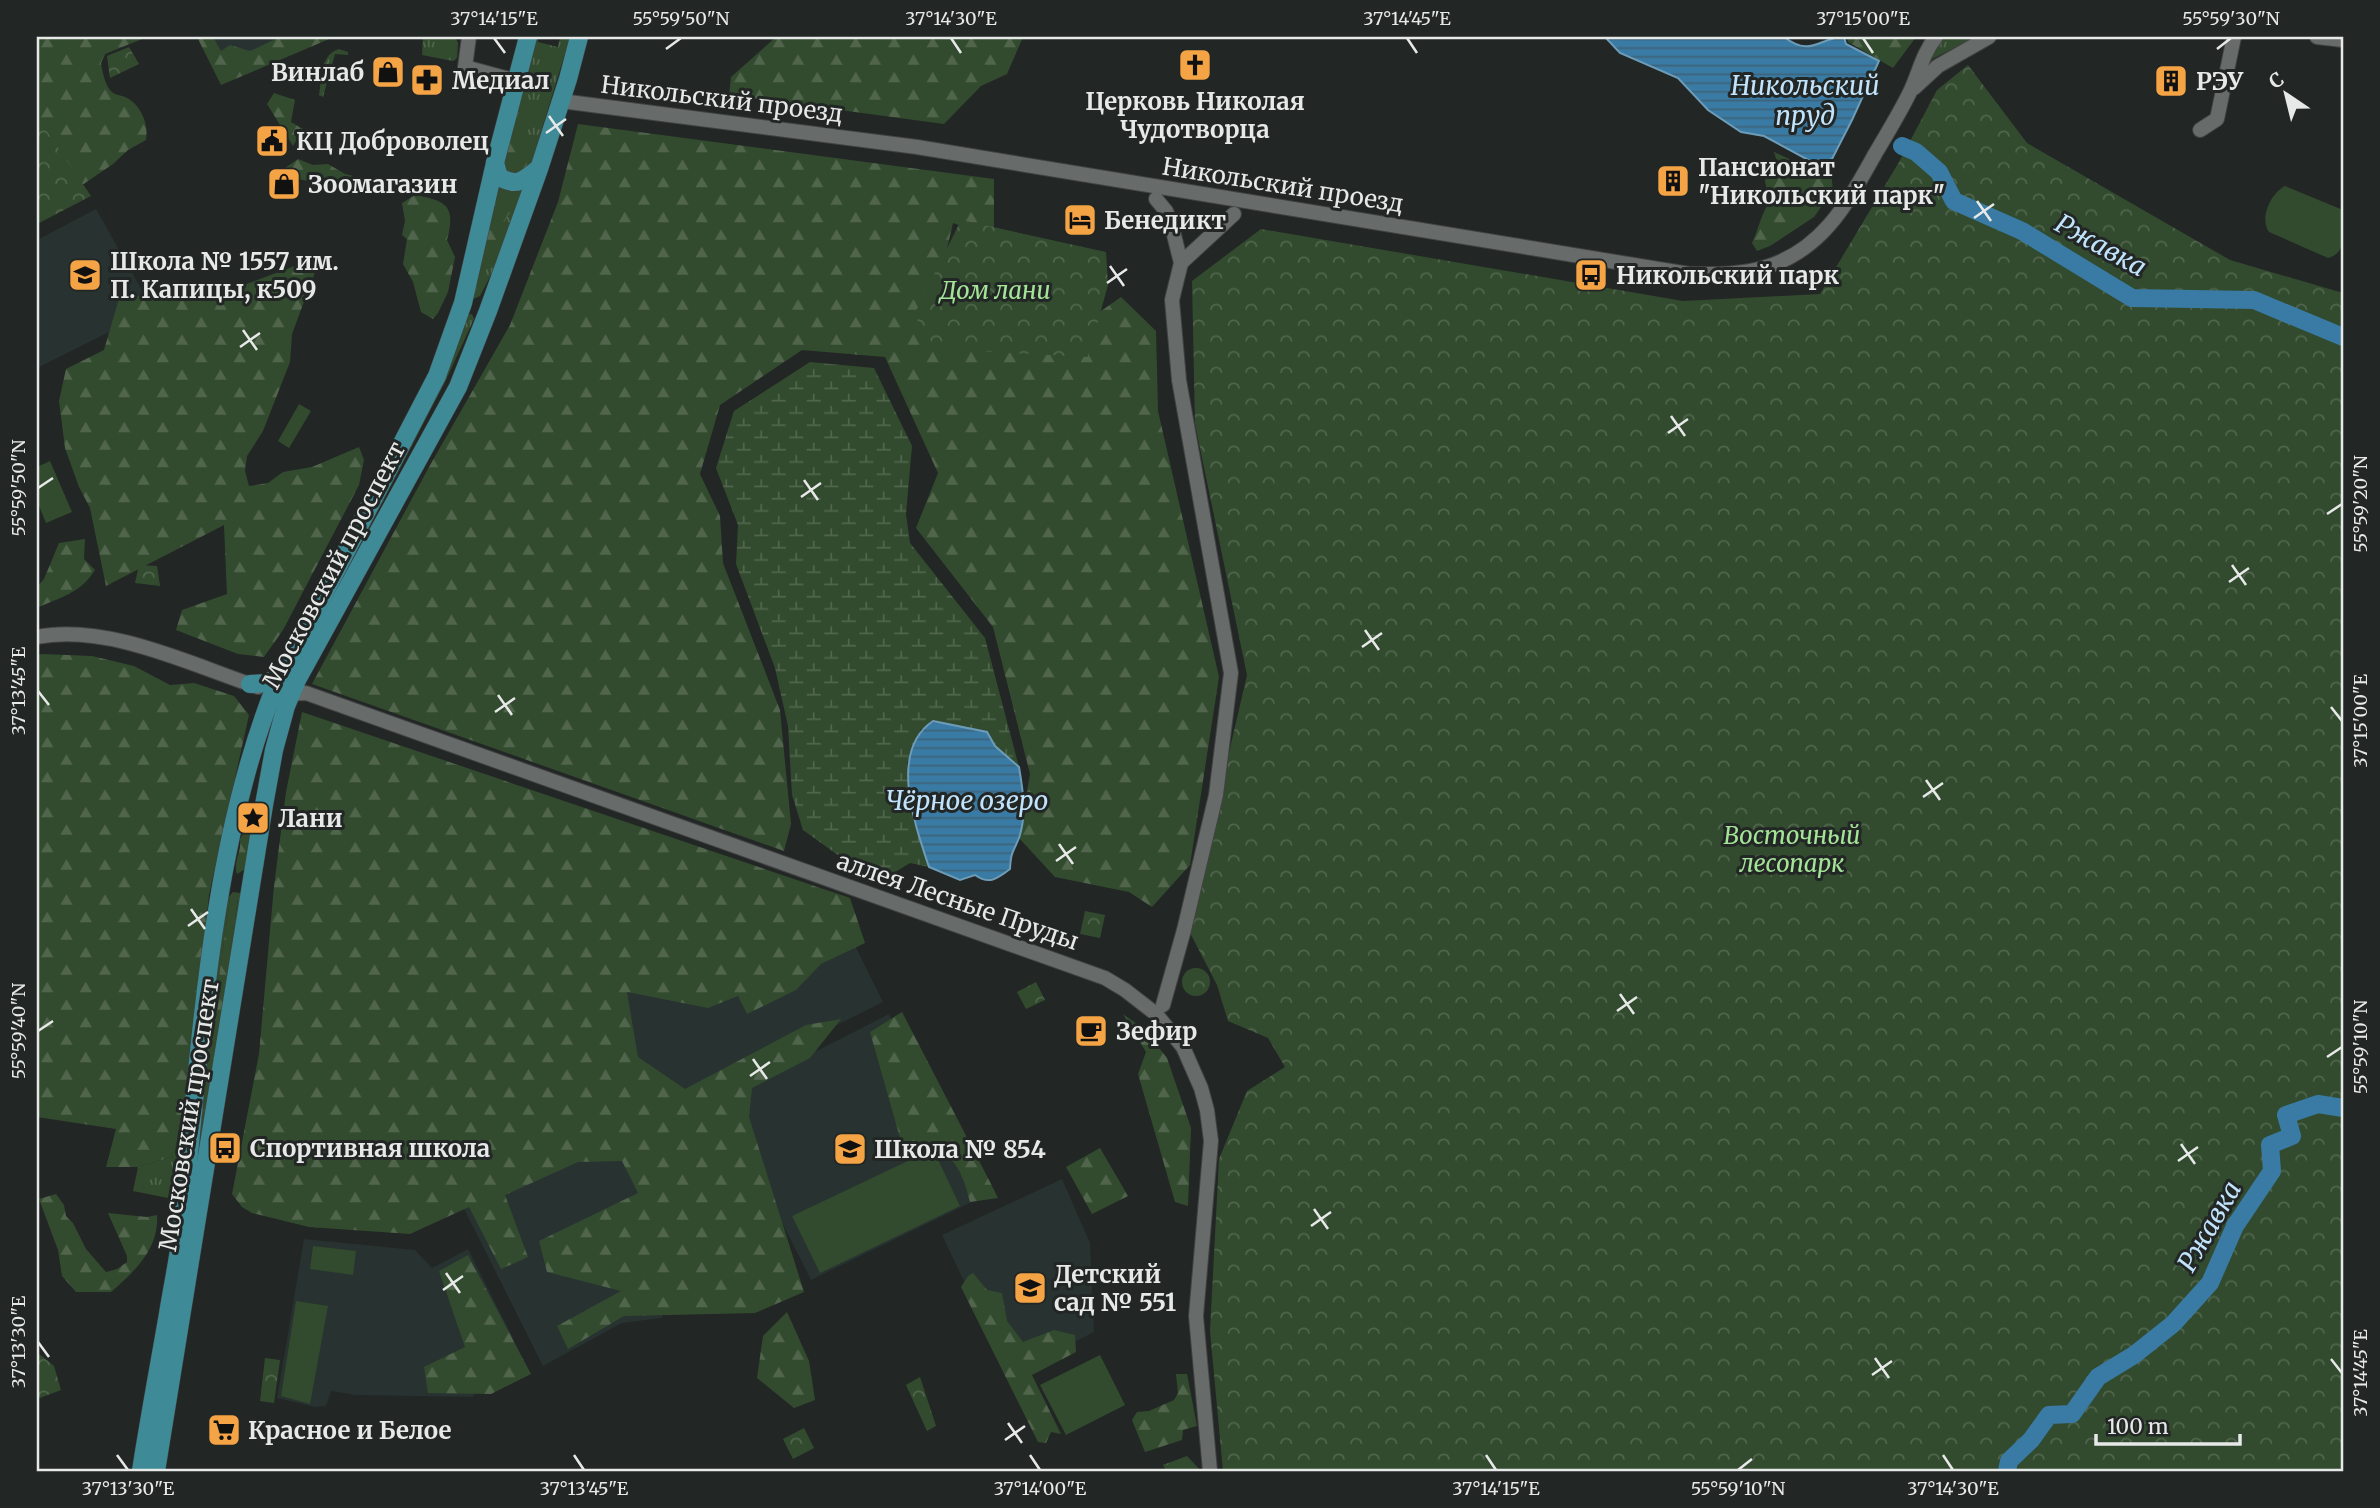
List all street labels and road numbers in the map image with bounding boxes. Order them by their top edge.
street label: Никольский проезд [599,69,845,129]
street label: Никольский проезд [1160,151,1406,219]
street label: Московский проспект [256,436,412,694]
street label: аллея Лесные Пруды [833,845,1083,957]
street label: Московский проспект [152,977,226,1253]

